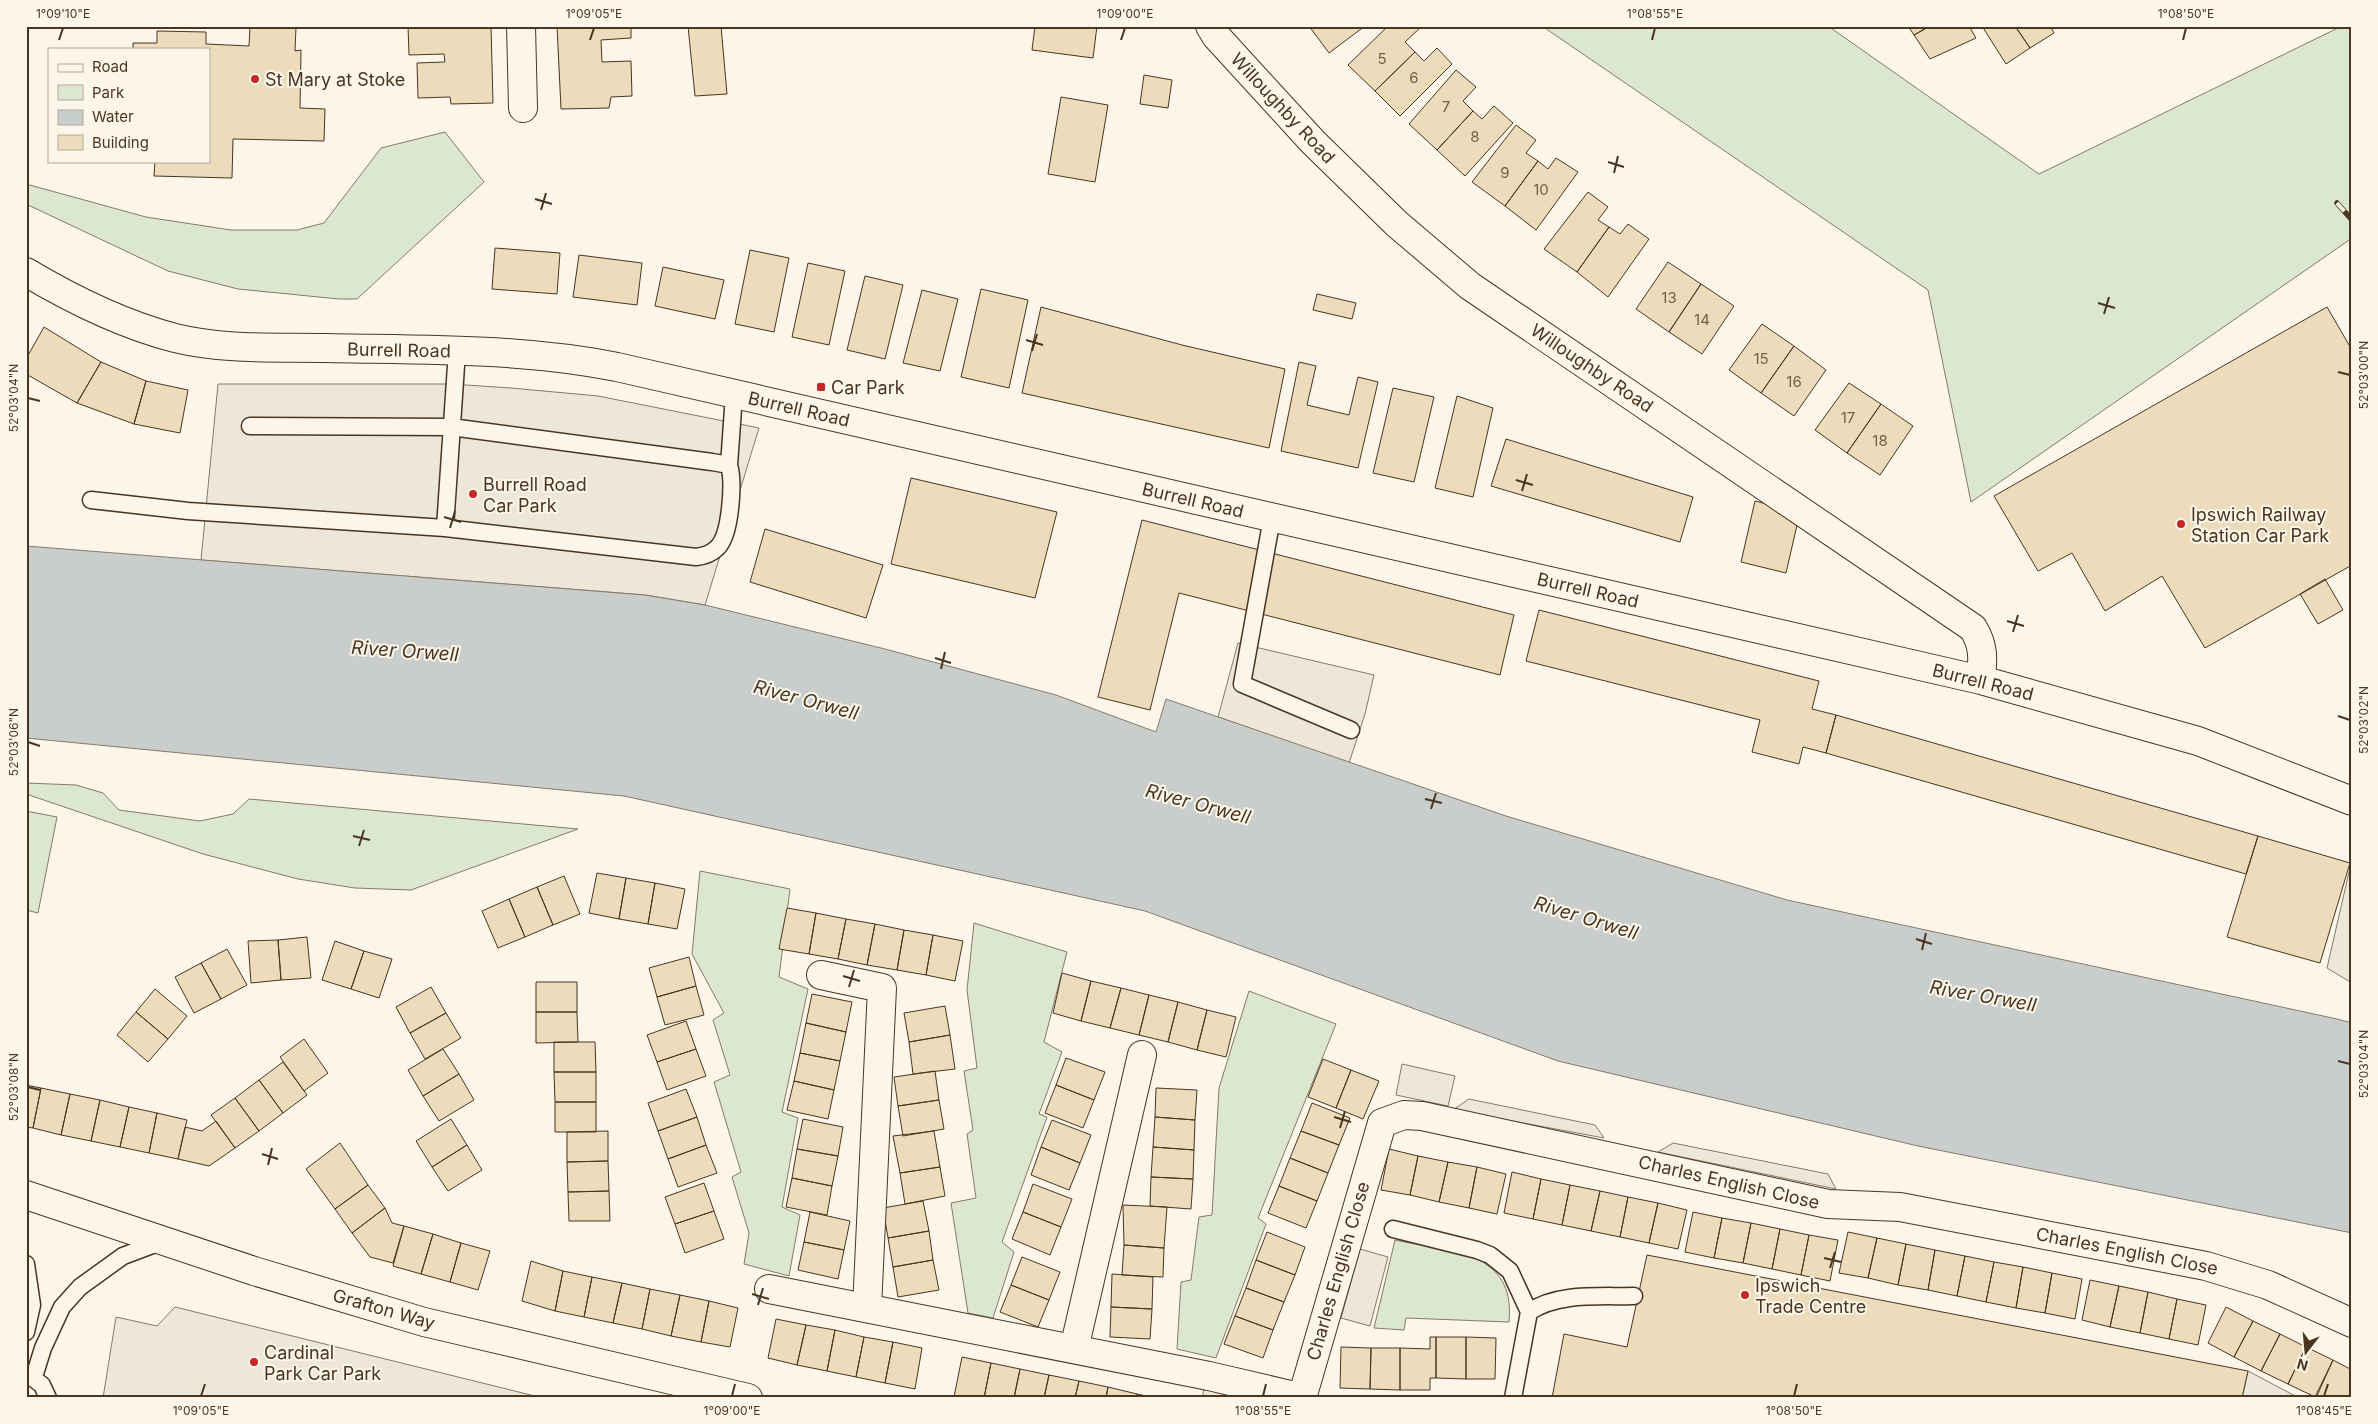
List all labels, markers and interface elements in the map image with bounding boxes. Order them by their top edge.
text: 1°09'10"E [36,6,90,21]
text: 1°09'05"E [566,6,622,21]
text: 1°09'00"E [1097,6,1153,21]
text: 1°08'55"E [1627,6,1683,21]
text: 1°08'50"E [2158,6,2214,21]
legend [48,48,210,162]
street label: Willoughby Road [1226,48,1340,168]
house number: 5 [1377,49,1387,68]
text: Road [92,57,128,76]
house number: 6 [1409,68,1419,87]
place label: St Mary at Stoke [265,69,405,90]
marker: St Mary at Stoke [249,73,261,85]
text: Park [92,83,125,102]
house number: 7 [1442,97,1450,116]
text: Water [92,107,134,126]
house number: 8 [1470,127,1480,146]
text: Building [92,133,149,152]
house number: 9 [1500,163,1510,182]
house number: 10 [1533,180,1549,199]
house number: 13 [1661,288,1677,307]
house number: 14 [1694,310,1710,329]
street label: Willoughby Road [1527,319,1657,417]
street label: Burrell Road [347,339,451,361]
text: 52°03'00"N [2356,341,2371,409]
house number: 15 [1753,349,1769,368]
text: 52°03'04"N [6,364,21,432]
house number: 16 [1786,372,1802,391]
place label: Car Park [831,377,905,398]
marker: Car Park [815,381,827,393]
street label: Burrell Road [746,387,852,431]
house number: 17 [1841,408,1855,427]
house number: 18 [1872,431,1888,450]
place label: Burrell Road Car Park [483,474,587,516]
street label: Burrell Road [1140,478,1246,522]
marker: Burrell Road Car Park [467,488,479,500]
place label: Ipswich Railway Station Car Park [2191,504,2329,546]
marker: Ipswich Railway Station Car Park [2175,518,2187,530]
street label: Burrell Road [1535,568,1641,612]
water label: River Orwell [350,636,460,666]
street label: Burrell Road [1930,659,2036,705]
water label: River Orwell [751,675,861,725]
text: 52°03'02"N [2356,686,2371,754]
text: 52°03'06"N [6,708,21,776]
water label: River Orwell [1143,779,1253,829]
water label: River Orwell [1531,891,1641,945]
water label: River Orwell [1928,975,2038,1017]
text: 52°03'04"N [2356,1030,2371,1098]
text: 52°03'08"N [6,1053,21,1121]
street label: Charles English Close [1636,1151,1822,1213]
street label: Charles English Close [1302,1179,1374,1363]
street label: Charles English Close [2034,1223,2220,1279]
place label: Ipswich Trade Centre [1755,1275,1866,1317]
street label: Grafton Way [330,1284,438,1334]
marker: Ipswich Trade Centre [1739,1289,1751,1301]
north arrow [2280,1326,2330,1376]
place label: Cardinal Park Car Park [264,1342,381,1384]
text: N [2295,1355,2310,1375]
marker: Cardinal Park Car Park [248,1356,260,1368]
text: 1°09'05"E [173,1403,229,1418]
text: 1°09'00"E [704,1403,760,1418]
text: 1°08'55"E [1235,1403,1291,1418]
text: 1°08'50"E [1766,1403,1822,1418]
text: 1°08'45"E [2296,1403,2352,1418]

